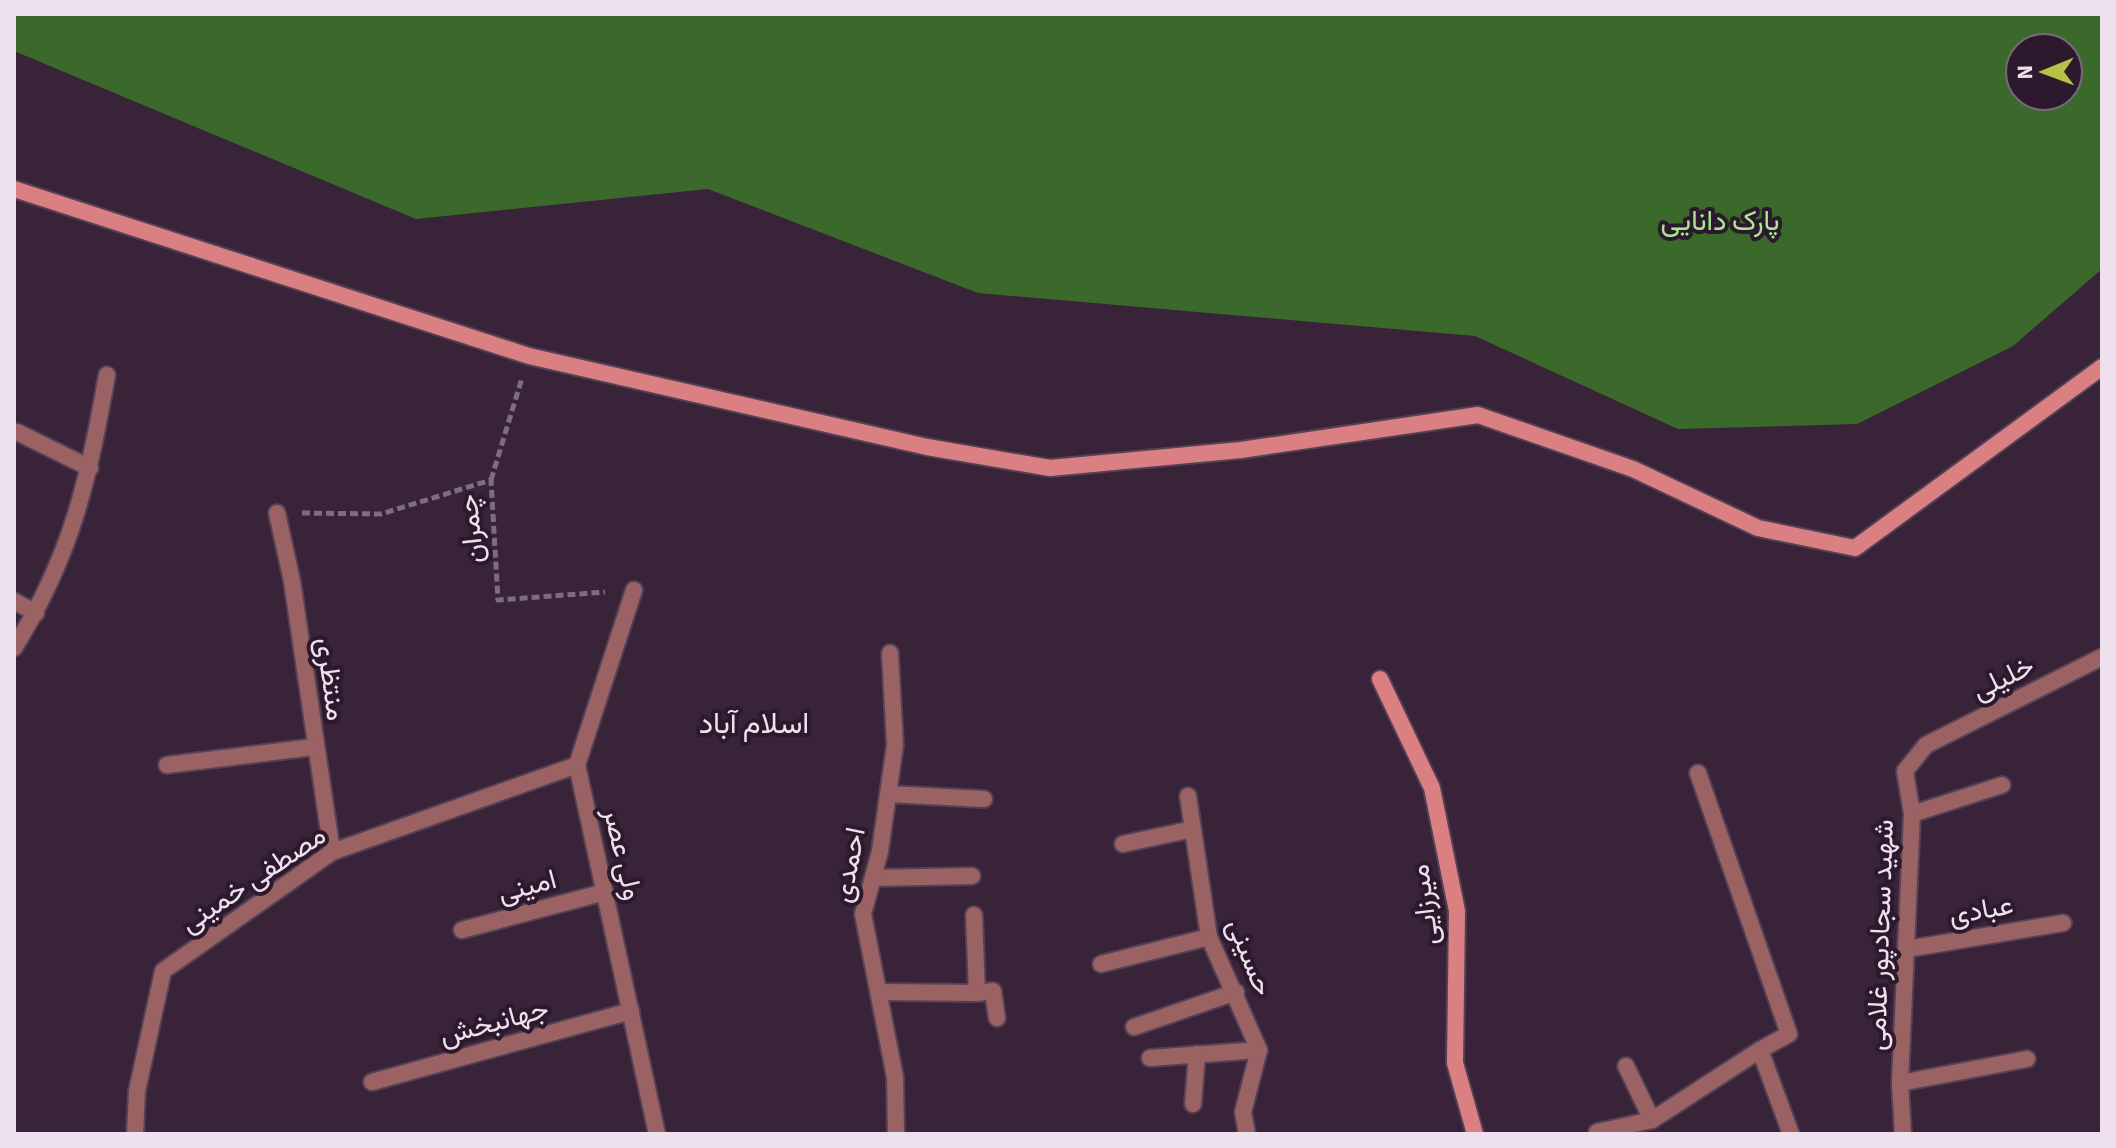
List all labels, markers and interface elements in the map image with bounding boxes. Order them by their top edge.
north arrow [2004,32,2084,112]
text: N [2009,65,2041,80]
park label: پارک دانایی [1660,201,1780,241]
street label: چمران [447,493,495,565]
street label: منتظری [305,635,357,723]
street label: خلیلی [1965,646,2041,710]
district label: اسلام آباد [699,702,809,745]
street label: ولی عصر [593,803,653,904]
street label: مصطفی خمینی [172,815,334,943]
street label: شهید سجادپور غلامی [1856,819,1904,1051]
street label: احمدی [822,824,876,906]
street label: امینی [493,859,561,913]
street label: میرزایی [1399,862,1449,948]
street label: عبادی [1946,885,2016,935]
street label: حسینی [1216,912,1284,1002]
street label: جهانبخش [435,988,553,1056]

